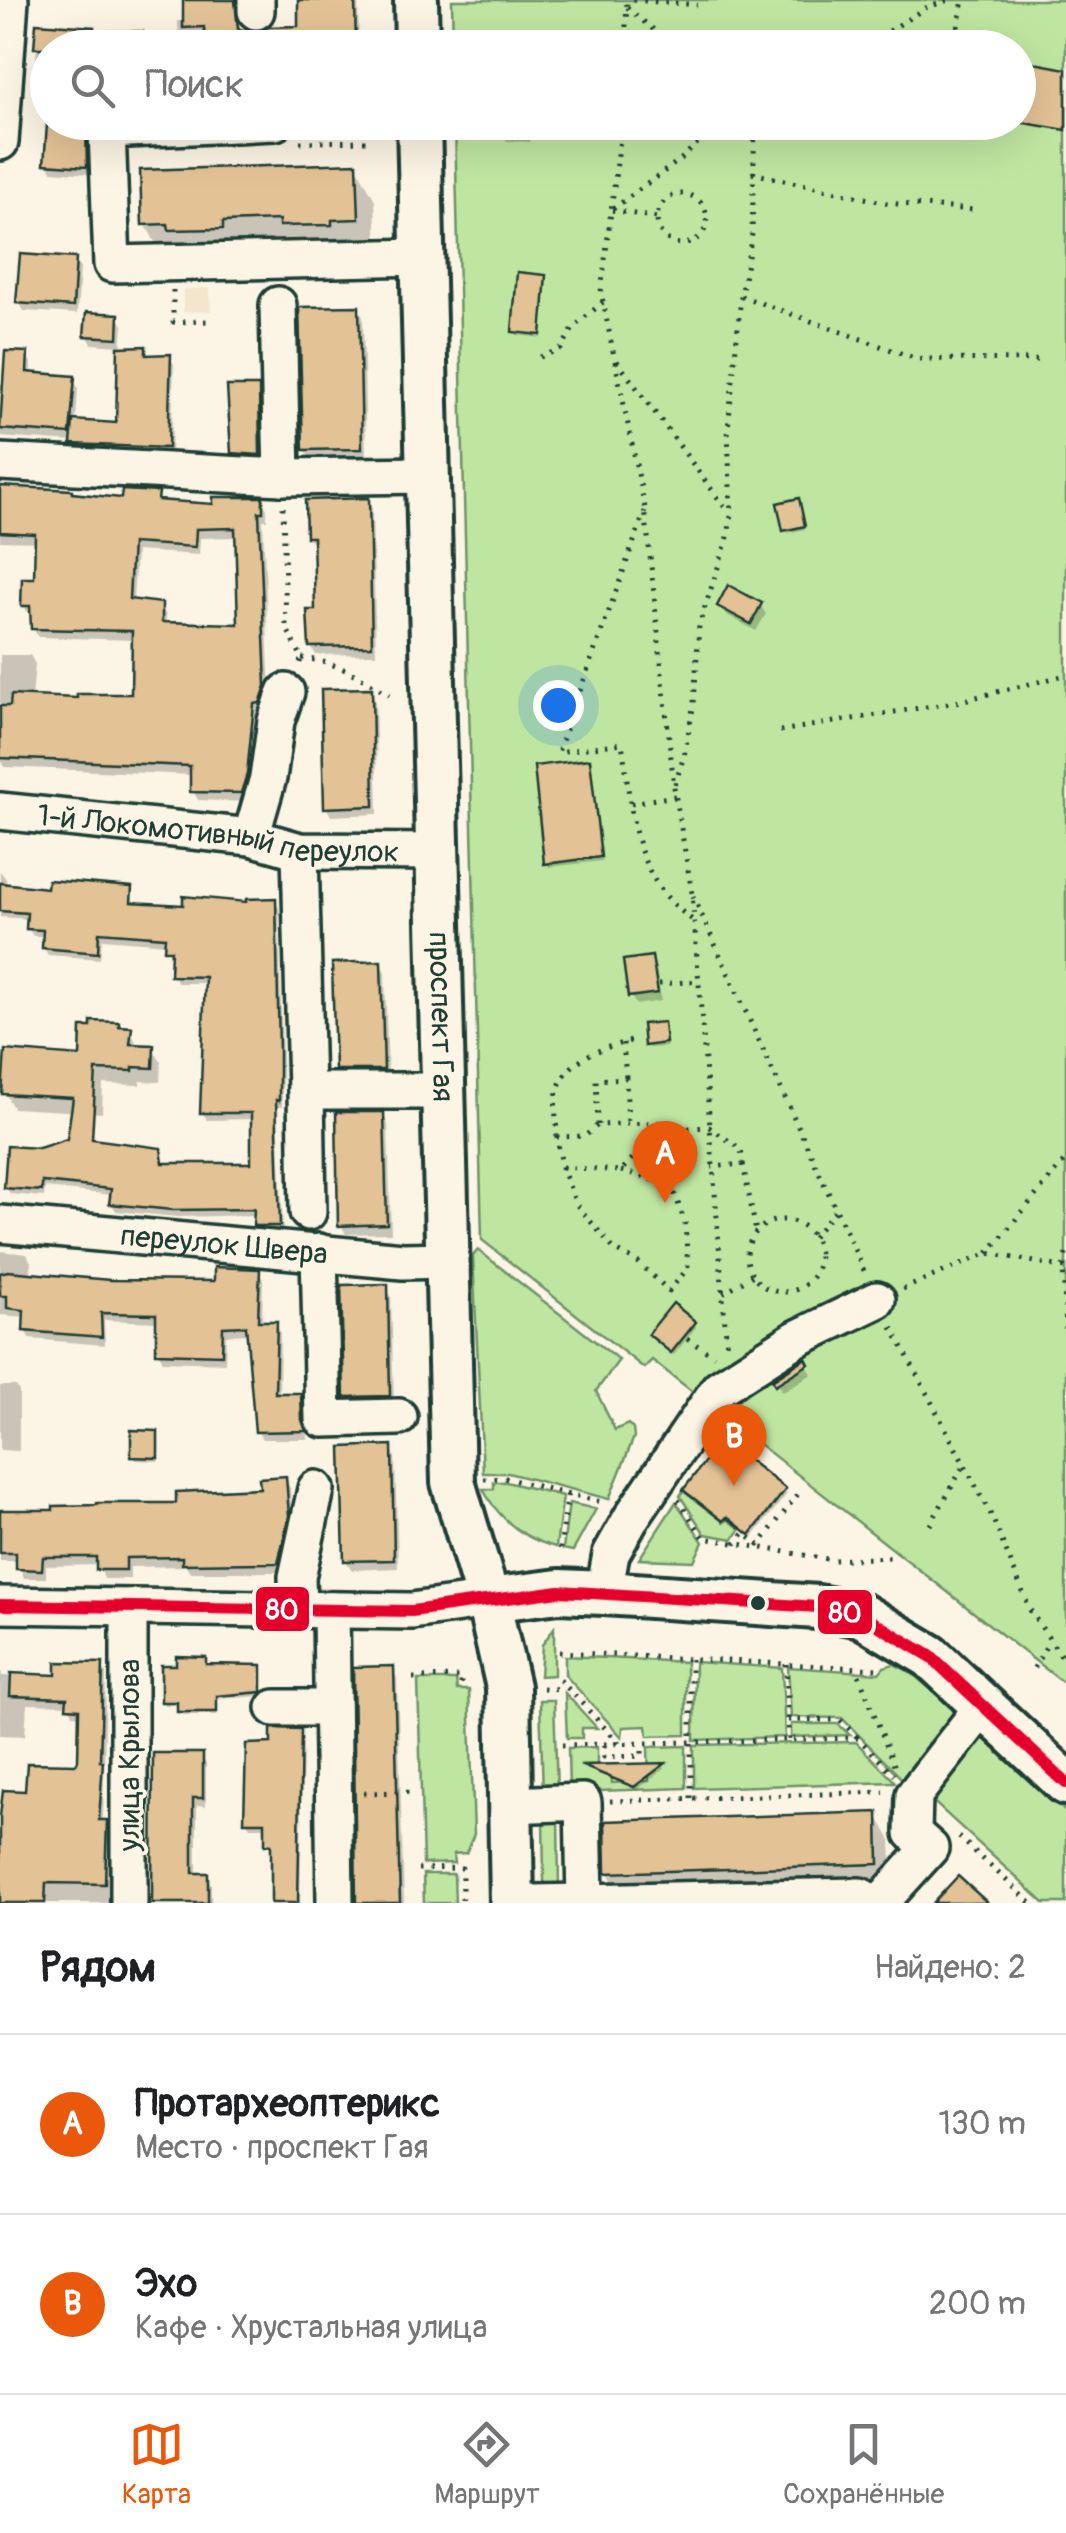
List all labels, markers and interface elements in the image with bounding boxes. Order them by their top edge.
search box [30,30,1036,140]
icon: search [65,58,120,113]
text: Поиск [145,61,244,109]
your location [533,680,584,731]
street label: 1-й Локомотивный переулок [35,797,399,871]
street label: проспект Гая [420,931,461,1102]
pin: A [632,1120,698,1203]
street label: переулок Швера [119,1217,329,1273]
pin: B [702,1404,766,1486]
line badge: 80 [254,1585,311,1633]
line badge: 80 [816,1588,874,1636]
text: 80 [265,1593,299,1628]
unlabelled marker [748,1593,768,1613]
text: 80 [828,1596,862,1631]
street label: улица Крылова [111,1659,148,1852]
text: Рядом [40,1942,156,1994]
text: Найдено: 2 [874,1948,1026,1988]
text: Протархеоптерикс [135,2080,440,2128]
text: A [62,2104,83,2144]
text: 130 m [938,2104,1026,2144]
text: Место · проспект Гая [135,2128,429,2168]
text: Эхо [135,2260,197,2308]
text: B [63,2284,82,2324]
text: 200 m [929,2284,1026,2324]
text: Кафе · Хрустальная улица [135,2308,487,2348]
tab: Карта [122,2417,191,2512]
tab: Маршрут [434,2417,540,2512]
tab: Сохранённые [783,2417,944,2512]

